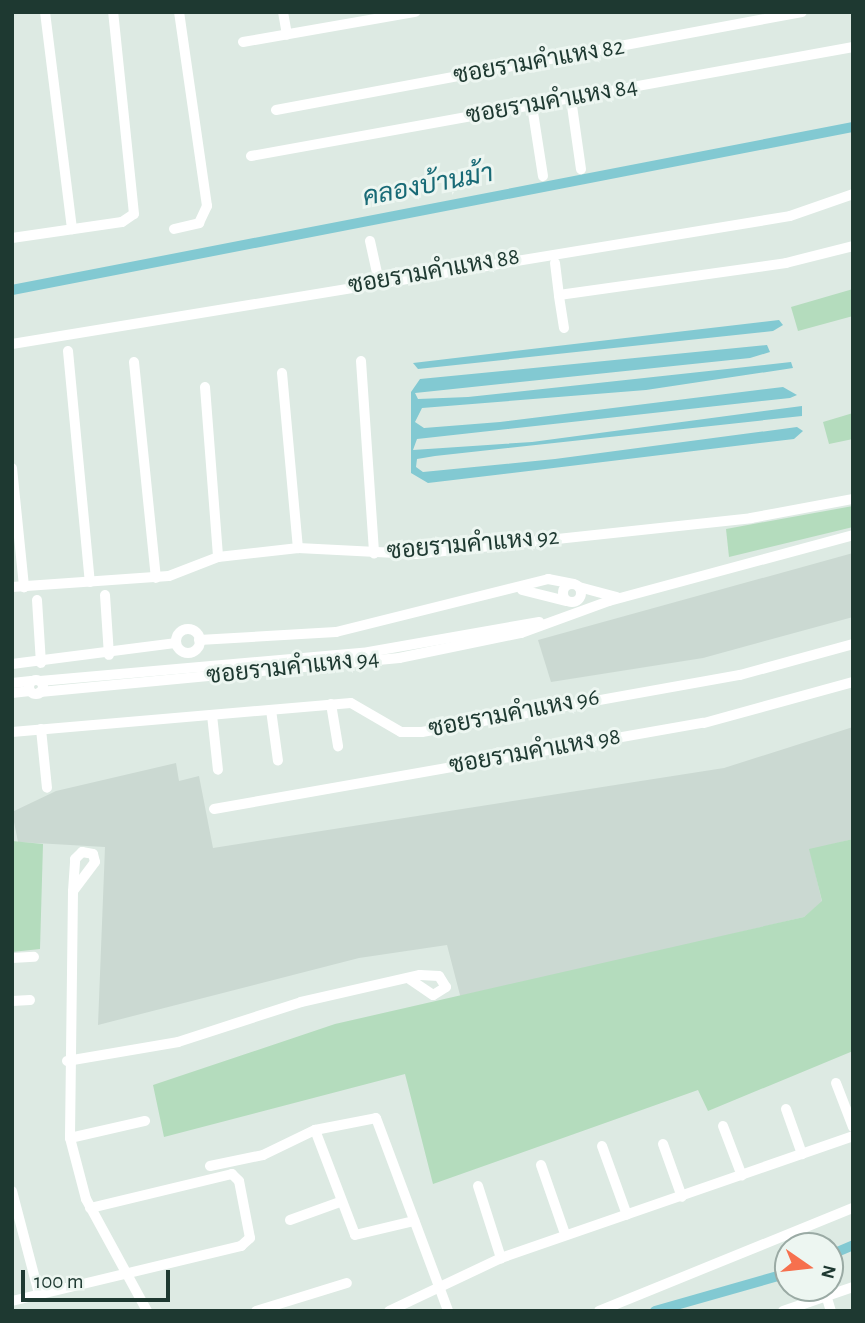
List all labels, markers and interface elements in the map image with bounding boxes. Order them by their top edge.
street label: ซอยรามคำแหง 82 [451,33,627,91]
street label: ซอยรามคำแหง 84 [464,73,640,131]
water label: คลองบ้านม้า [360,158,496,214]
street label: ซอยรามคำแหง 88 [346,243,522,301]
street label: ซอยรามคําแหง 92 [386,523,560,567]
street label: ซอยรามคําแหง 94 [205,645,381,691]
street label: ซอยรามคําแหง 96 [426,683,602,745]
street label: ซอยรามคําแหง 98 [447,723,623,781]
north arrow [774,1232,844,1302]
scale bar [24,1256,173,1300]
text: N [817,1263,839,1280]
text: 100 m [34,1271,84,1292]

